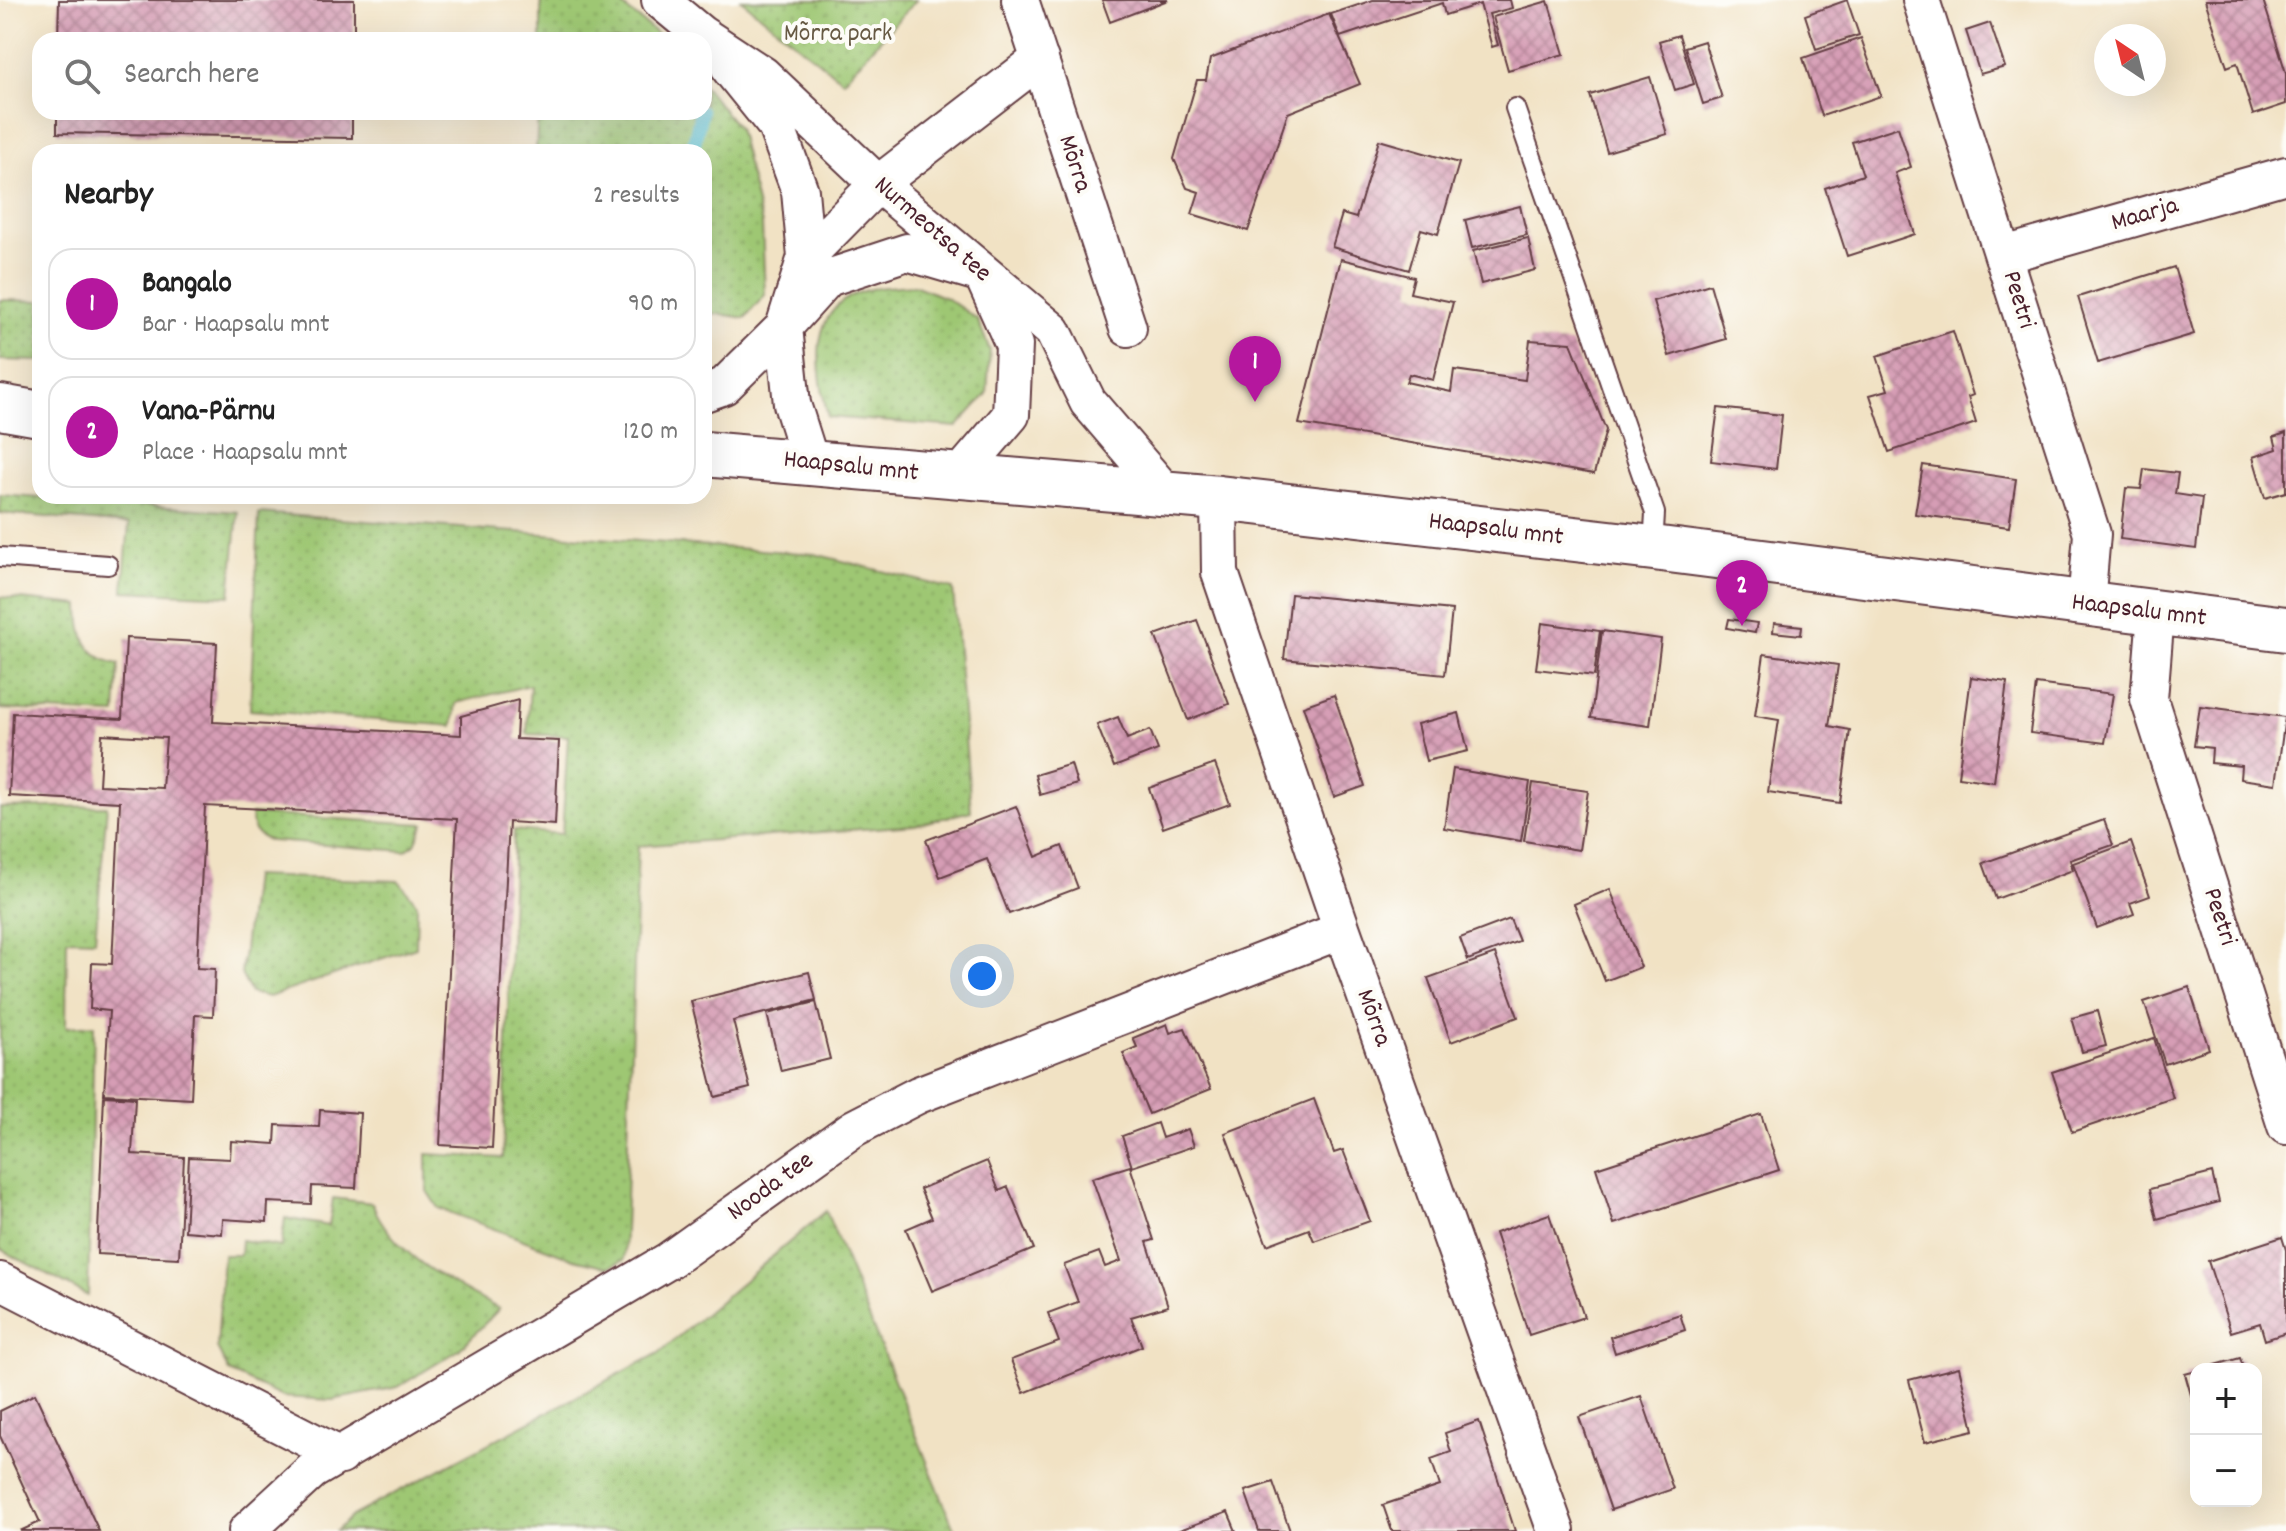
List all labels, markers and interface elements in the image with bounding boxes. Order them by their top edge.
park label: Mõrra park [784,16,892,53]
north arrow [2094,24,2166,96]
search box [32,32,712,120]
icon: search [60,54,104,98]
text: Search here [124,55,260,98]
street label: Mõrra [1047,131,1101,198]
street label: Nurmeotsa tee [865,168,999,292]
text: Nearby [64,172,153,221]
text: 2 results [593,178,680,215]
street label: Maarja [2107,188,2184,242]
text: Bangalo [142,264,232,307]
street label: Peetri [1992,267,2044,334]
text: 1 [89,286,95,323]
text: 90 m [628,286,678,323]
text: Bar · Haapsalu mnt [142,307,330,344]
pin: 1 [1229,336,1281,402]
text: Vana-Pärnu [142,392,275,435]
text: 2 [86,414,98,451]
text: 120 m [623,414,678,451]
text: Place · Haapsalu mnt [142,435,348,472]
street label: Haapsalu mnt [782,442,921,493]
street label: Haapsalu mnt [1426,503,1566,557]
pin: 2 [1716,560,1768,626]
street label: Haapsalu mnt [2069,584,2209,638]
street label: Peetri [2192,883,2246,951]
your location [962,956,1002,996]
street label: Mõrra [1346,984,1401,1052]
street label: Nooda tee [720,1143,822,1231]
map controls [2190,1363,2262,1507]
button: + [2190,1363,2262,1435]
button: − [2190,1435,2262,1507]

